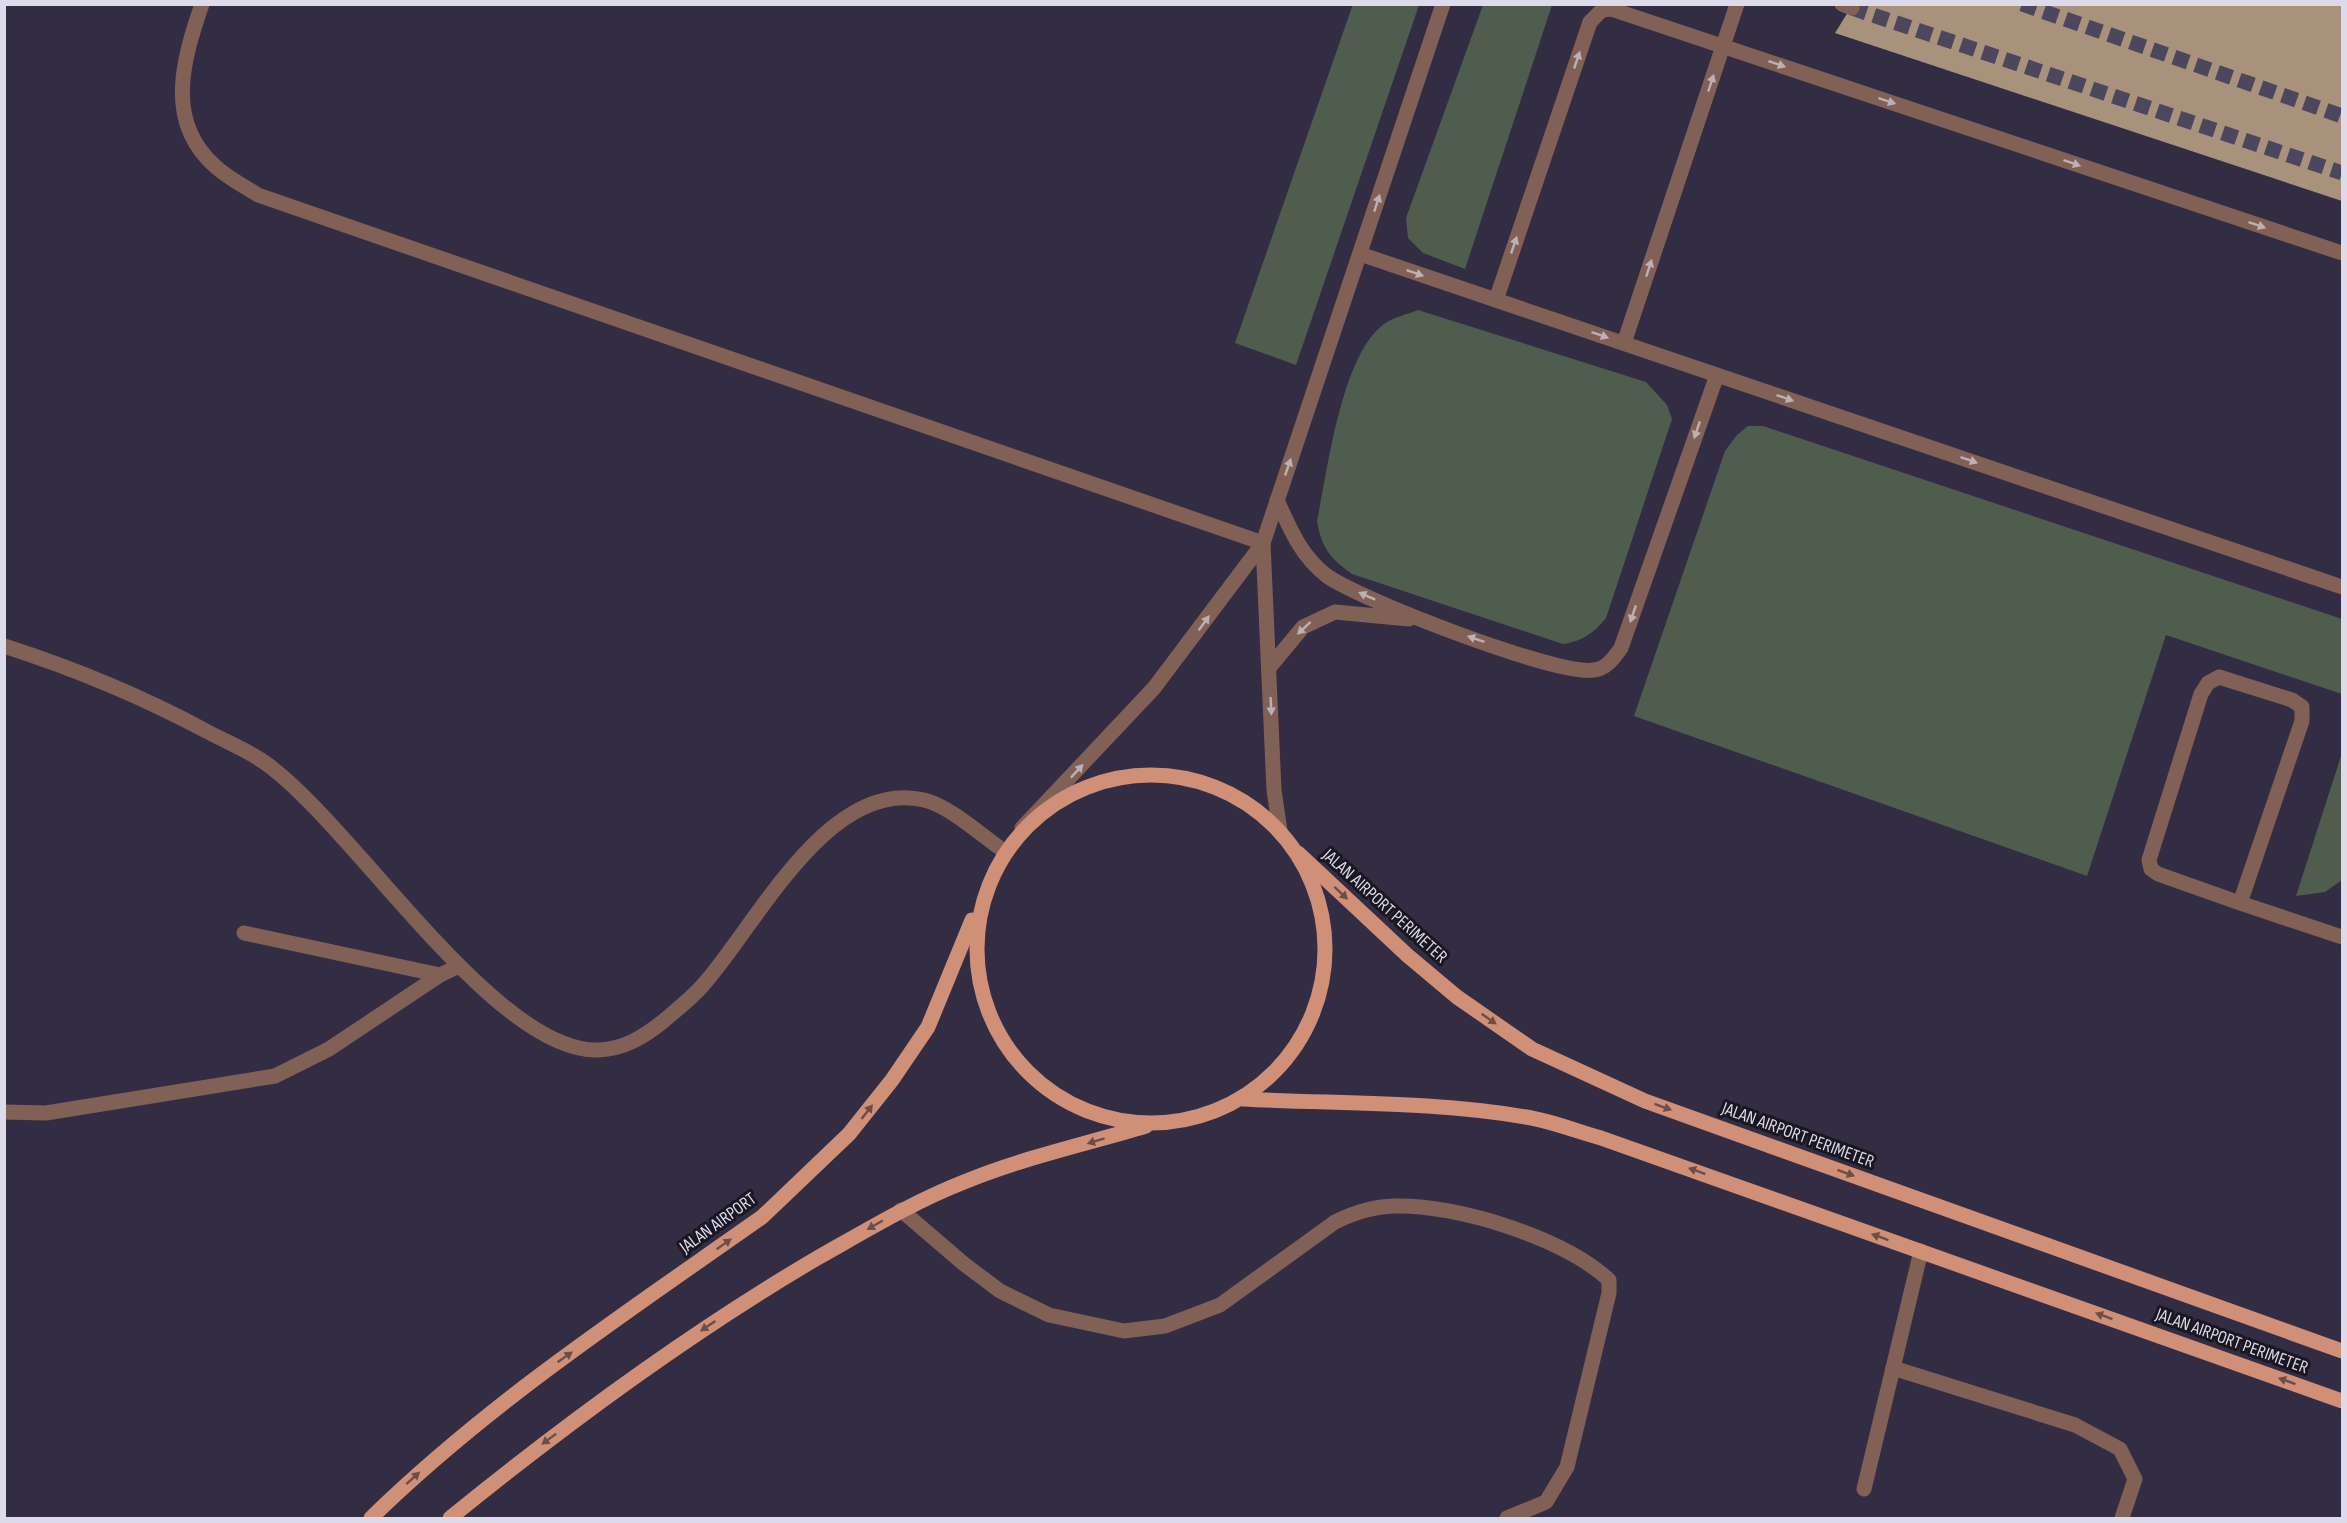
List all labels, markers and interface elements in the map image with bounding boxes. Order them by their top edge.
one-way arrow [1573,51,1582,69]
one-way arrow [1769,59,1787,69]
one-way arrow [1706,74,1716,92]
one-way arrow [1878,96,1896,106]
one-way arrow [2063,158,2081,168]
one-way arrow [1372,194,1382,212]
one-way arrow [2248,220,2266,230]
one-way arrow [1510,236,1520,254]
one-way arrow [1645,259,1655,277]
one-way arrow [1406,268,1424,278]
one-way arrow [1591,331,1609,341]
one-way arrow [1776,394,1794,403]
one-way arrow [1692,421,1702,439]
one-way arrow [1960,456,1978,466]
one-way arrow [1284,458,1294,476]
one-way arrow [1358,591,1376,601]
one-way arrow [1627,605,1637,623]
one-way arrow [1198,616,1210,631]
one-way arrow [1298,621,1312,635]
one-way arrow [1467,634,1485,643]
one-way arrow [1267,696,1276,715]
one-way arrow [1070,763,1084,778]
street label: JALAN AIRPORT PERIMETER [1318,844,1452,967]
one-way arrow [1333,886,1348,899]
one-way arrow [1481,1013,1497,1025]
street label: JALAN AIRPORT PERIMETER [1718,1097,1877,1172]
one-way arrow [1654,1102,1672,1112]
one-way arrow [860,1104,872,1119]
one-way arrow [1086,1137,1104,1146]
one-way arrow [1687,1166,1705,1176]
one-way arrow [1837,1168,1855,1178]
street label: JALAN AIRPORT [675,1188,760,1258]
one-way arrow [866,1220,883,1230]
one-way arrow [1871,1231,1889,1241]
one-way arrow [716,1238,732,1250]
street label: JALAN AIRPORT PERIMETER [2152,1303,2311,1378]
one-way arrow [2095,1310,2113,1320]
one-way arrow [700,1321,717,1332]
one-way arrow [558,1351,573,1363]
one-way arrow [2278,1376,2296,1386]
one-way arrow [541,1432,557,1445]
one-way arrow [405,1472,420,1485]

